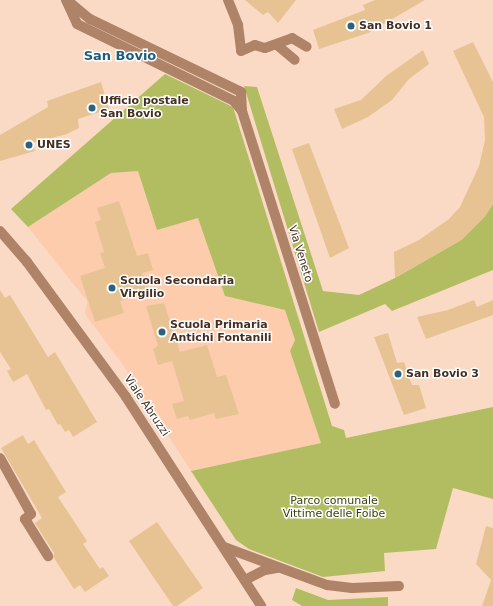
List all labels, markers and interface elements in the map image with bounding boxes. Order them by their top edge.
place label: San Bovio 1 [359,19,432,33]
marker: San Bovio 1 [346,21,356,31]
district label: San Bovio [84,48,156,64]
place label: Ufficio postale San Bovio [100,95,189,121]
marker: Ufficio postale San Bovio [87,103,97,113]
place label: UNES [37,138,71,152]
marker: UNES [24,140,34,150]
street label: Via Veneto [285,224,315,284]
place label: Scuola Secondaria Virgilio [120,275,234,301]
marker: Scuola Secondaria Virgilio [107,283,117,293]
place label: Scuola Primaria Antichi Fontanili [170,319,272,345]
marker: Scuola Primaria Antichi Fontanili [157,327,167,337]
place label: San Bovio 3 [406,367,479,381]
marker: San Bovio 3 [393,369,403,379]
street label: Viale Abruzzi [121,373,171,439]
park label: Parco comunale Vittime delle Foibe [283,495,385,521]

